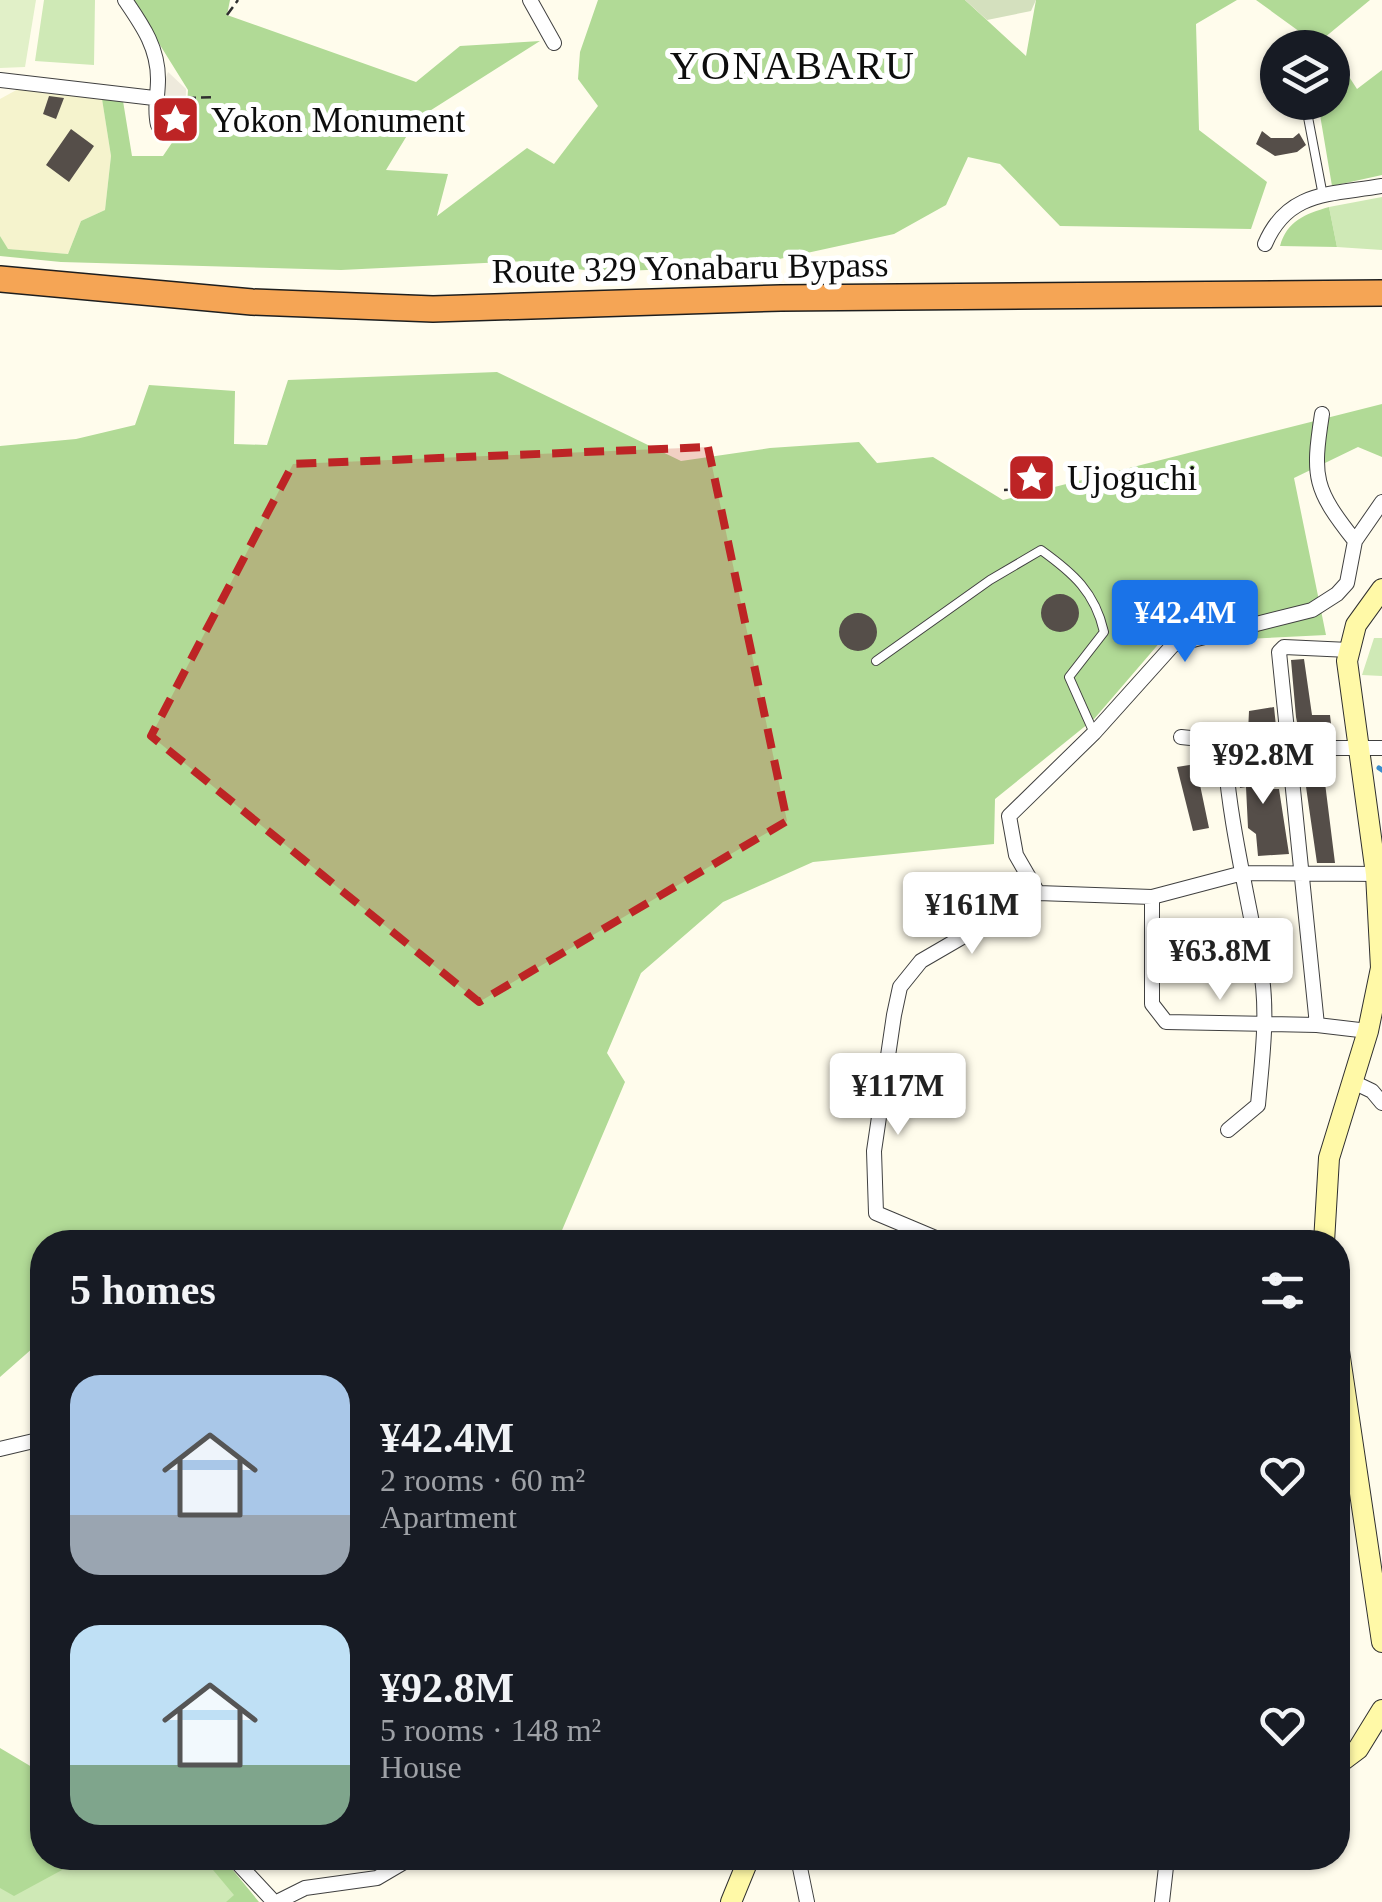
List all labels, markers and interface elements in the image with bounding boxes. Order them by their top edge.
map controls [1260,30,1350,120]
button: layers [1260,30,1350,120]
district label: YONABARU [670,43,916,88]
place icon: Yokon Monument [150,94,202,146]
place label: Yokon Monument [211,101,465,140]
street label: Route 329 Yonabaru Bypass [491,245,889,291]
place icon: Ujoguchi [1006,452,1058,504]
place label: Ujoguchi [1067,459,1198,498]
pin: ¥42.4M [1104,580,1266,665]
text: ¥42.4M [1134,594,1236,630]
pin: ¥92.8M [1182,722,1344,807]
text: ¥92.8M [1212,736,1314,772]
pin: ¥161M [902,872,1042,957]
text: ¥161M [925,886,1019,922]
pin: ¥63.8M [1139,918,1301,1003]
text: ¥63.8M [1169,932,1271,968]
pin: ¥117M [828,1053,968,1138]
text: ¥117M [852,1067,944,1103]
icon: filters [1255,1263,1310,1318]
text: 5 homes [70,1267,216,1313]
icon: home [150,1415,270,1535]
text: ¥42.4M [380,1415,514,1461]
icon: heart [1255,1448,1310,1503]
text: 2 rooms · 60 m² [380,1462,585,1498]
text: Apartment [380,1499,517,1535]
icon: home [150,1665,270,1785]
text: ¥92.8M [380,1665,514,1711]
icon: heart [1255,1698,1310,1753]
text: 5 rooms · 148 m² [380,1712,601,1748]
text: House [380,1749,462,1785]

